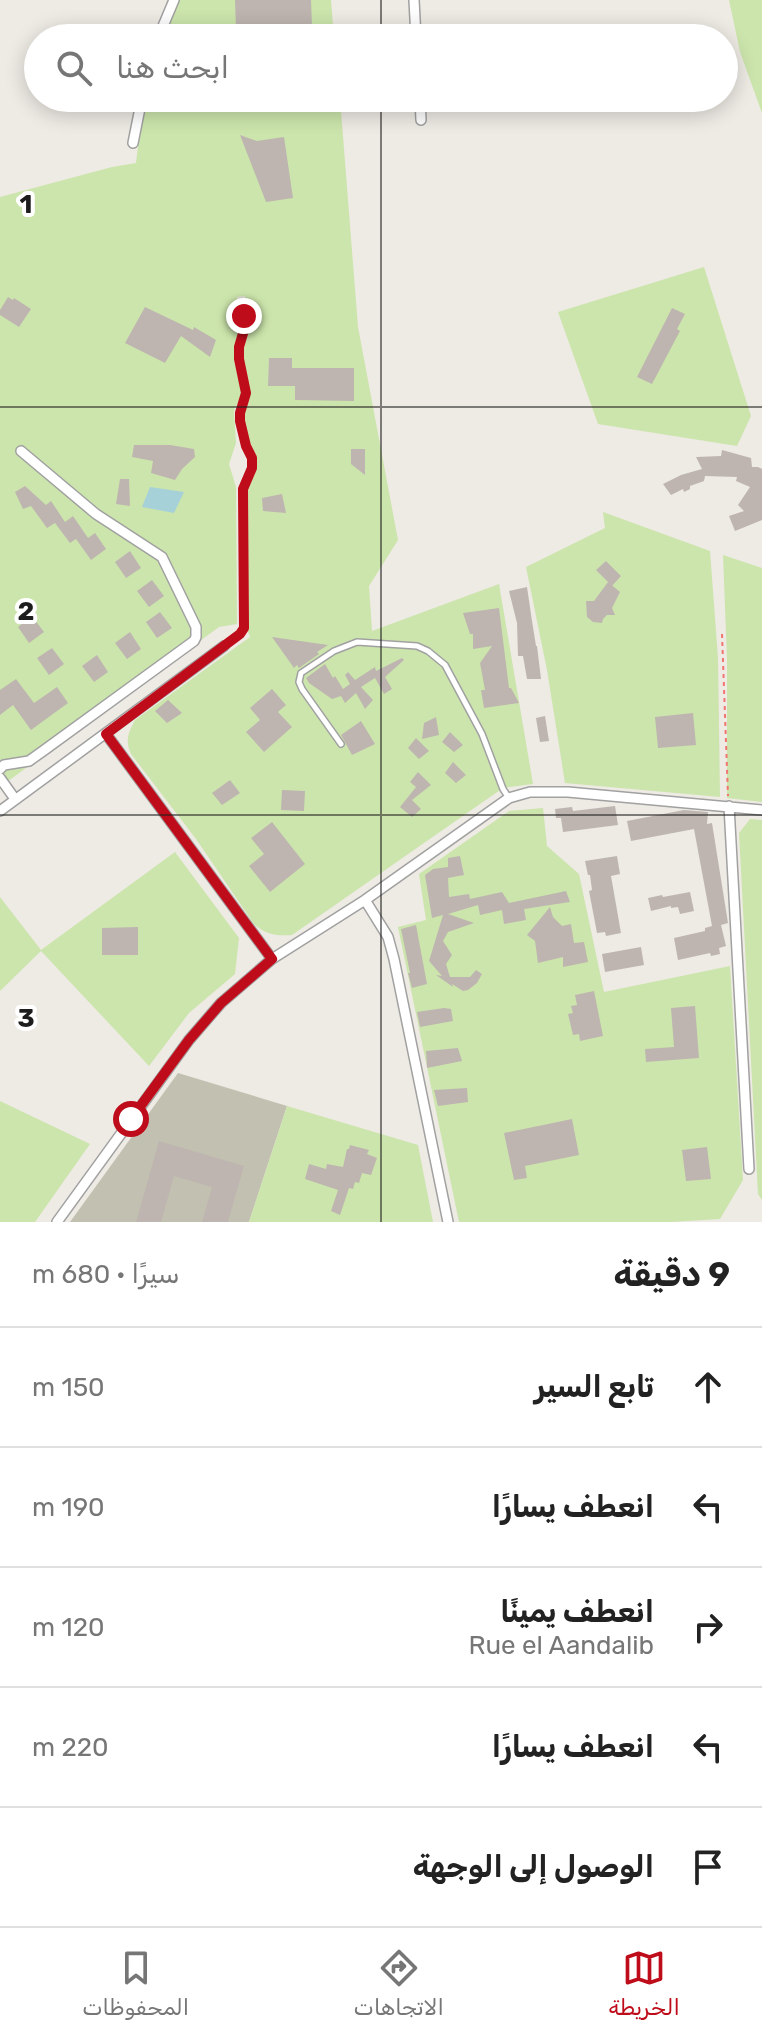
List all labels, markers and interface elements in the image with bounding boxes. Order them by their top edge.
search box [24,24,738,112]
icon: search [52,46,96,90]
text: ابحث هنا [116,50,229,86]
text: 1 [20,189,32,220]
route end [226,298,262,334]
text: 2 [18,596,34,627]
text: 3 [17,1003,35,1034]
route start [113,1101,149,1137]
text: 9 دقيقة [614,1254,730,1295]
text: سيرًا · 680 m [32,1259,180,1290]
icon: ahead [686,1365,730,1409]
text: تابع السير [534,1369,654,1405]
text: 150 m [32,1372,105,1403]
icon: left [686,1485,730,1529]
text: انعطف يسارًا [492,1489,654,1525]
text: 190 m [32,1492,105,1523]
text: انعطف يمينًا [500,1594,654,1630]
icon: right [686,1605,730,1649]
text: 120 m [32,1612,104,1643]
text: Rue el Aandalib [468,1630,654,1661]
icon: left [686,1725,730,1769]
text: انعطف يسارًا [492,1729,654,1765]
text: 220 m [32,1732,109,1763]
icon: arrive [686,1845,730,1889]
text: الوصول إلى الوجهة [413,1849,654,1885]
tab: المحفوظات [82,1946,189,2021]
tab: الاتجاهات [354,1946,444,2021]
tab: الخريطة [608,1946,680,2021]

